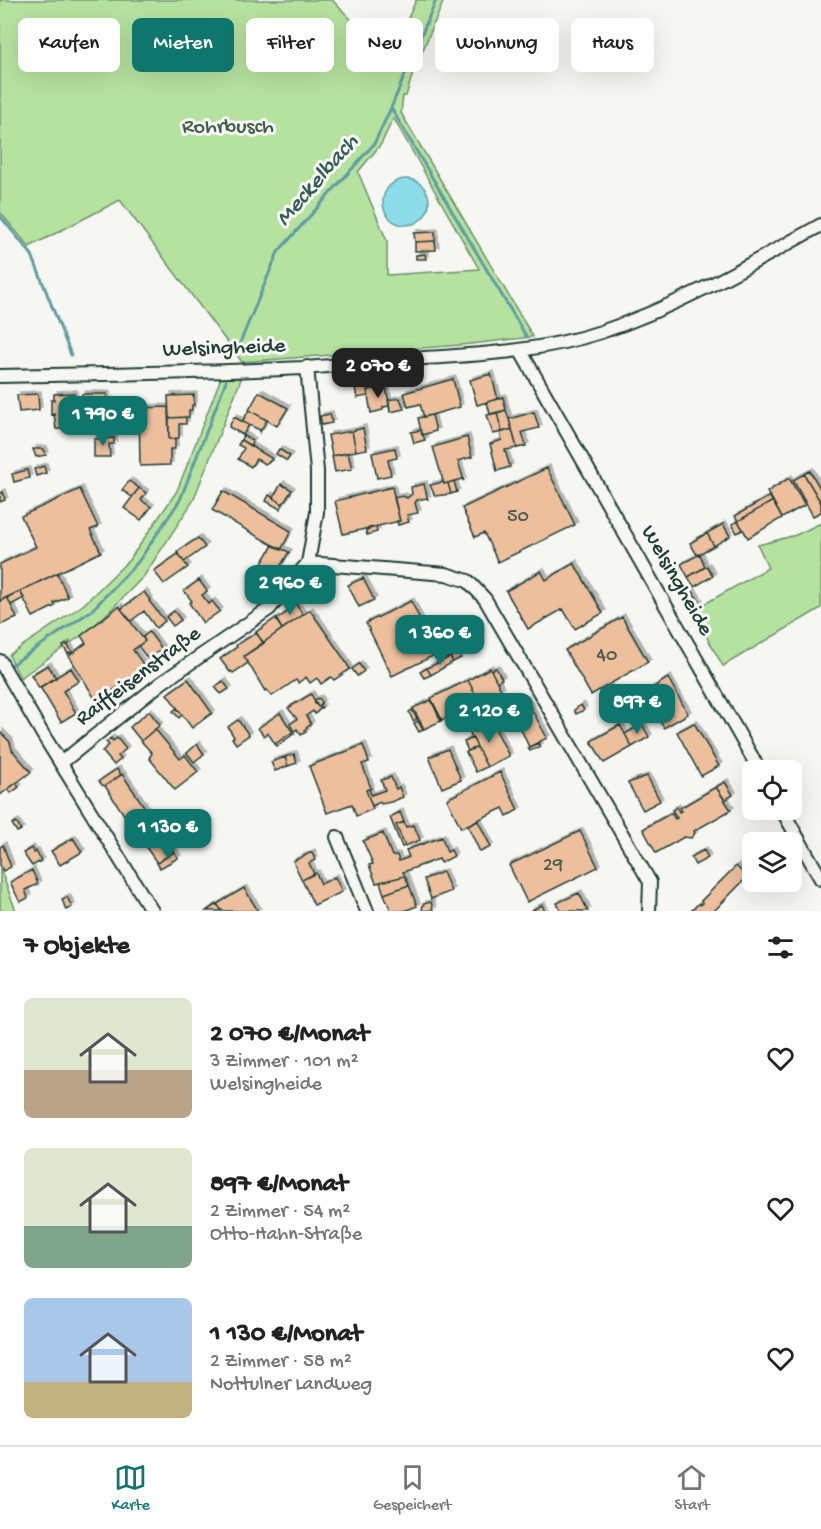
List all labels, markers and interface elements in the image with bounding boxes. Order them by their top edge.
chip: Kaufen [18,18,120,72]
chip: Mieten [132,18,234,72]
chip: Filter [246,18,334,72]
chip: Neu [346,18,423,72]
chip: Wohnung [435,18,559,72]
chip: Haus [571,18,654,72]
park label: Rohrbusch [182,115,274,141]
water label: Meckelbach [270,128,367,233]
street label: Welsingheide [162,334,287,364]
pin: 2 070 € [323,348,433,399]
text: 2 070 € [346,356,410,379]
pin: 1 790 € [48,396,158,447]
text: 1 790 € [72,404,134,427]
house number: 50 [507,506,529,529]
street label: Welsingheide [634,521,718,641]
pin: 2 960 € [235,565,345,616]
text: 2 960 € [259,573,321,596]
pin: 1 360 € [385,615,495,666]
street label: Raiffeisenstraße [71,621,207,732]
text: 1 360 € [409,623,471,646]
house number: 40 [597,645,617,668]
pin: 897 € [595,684,679,735]
text: 897 € [613,692,661,715]
pin: 2 120 € [434,693,544,744]
text: 2 120 € [459,701,519,724]
map controls [742,760,802,892]
button: locate [742,760,802,820]
pin: 1 130 € [113,809,223,860]
text: 1 130 € [138,817,198,840]
button: layers [742,832,802,892]
house number: 29 [543,855,563,878]
icon: filters [764,931,797,964]
text: 7 Objekte [24,932,130,963]
text: 2 070 €/Monat [210,1020,369,1051]
icon: home [72,1022,144,1094]
icon: heart [764,1042,797,1075]
text: 3 Zimmer · 101 m² [210,1051,358,1074]
text: Welsingheide [210,1074,322,1097]
text: 897 €/Monat [210,1170,348,1201]
icon: home [72,1172,144,1244]
icon: heart [764,1192,797,1225]
text: 2 Zimmer · 54 m² [210,1201,350,1224]
text: Otto-Hahn-Straße [210,1224,362,1247]
text: 1 130 €/Monat [210,1320,362,1351]
icon: home [72,1322,144,1394]
icon: heart [764,1342,797,1375]
text: 2 Zimmer · 58 m² [210,1351,352,1374]
text: Nottulner Landweg [210,1374,372,1397]
tab: Karte [112,1461,150,1516]
tab: Gespeichert [373,1461,451,1516]
tab: Start [674,1461,709,1516]

